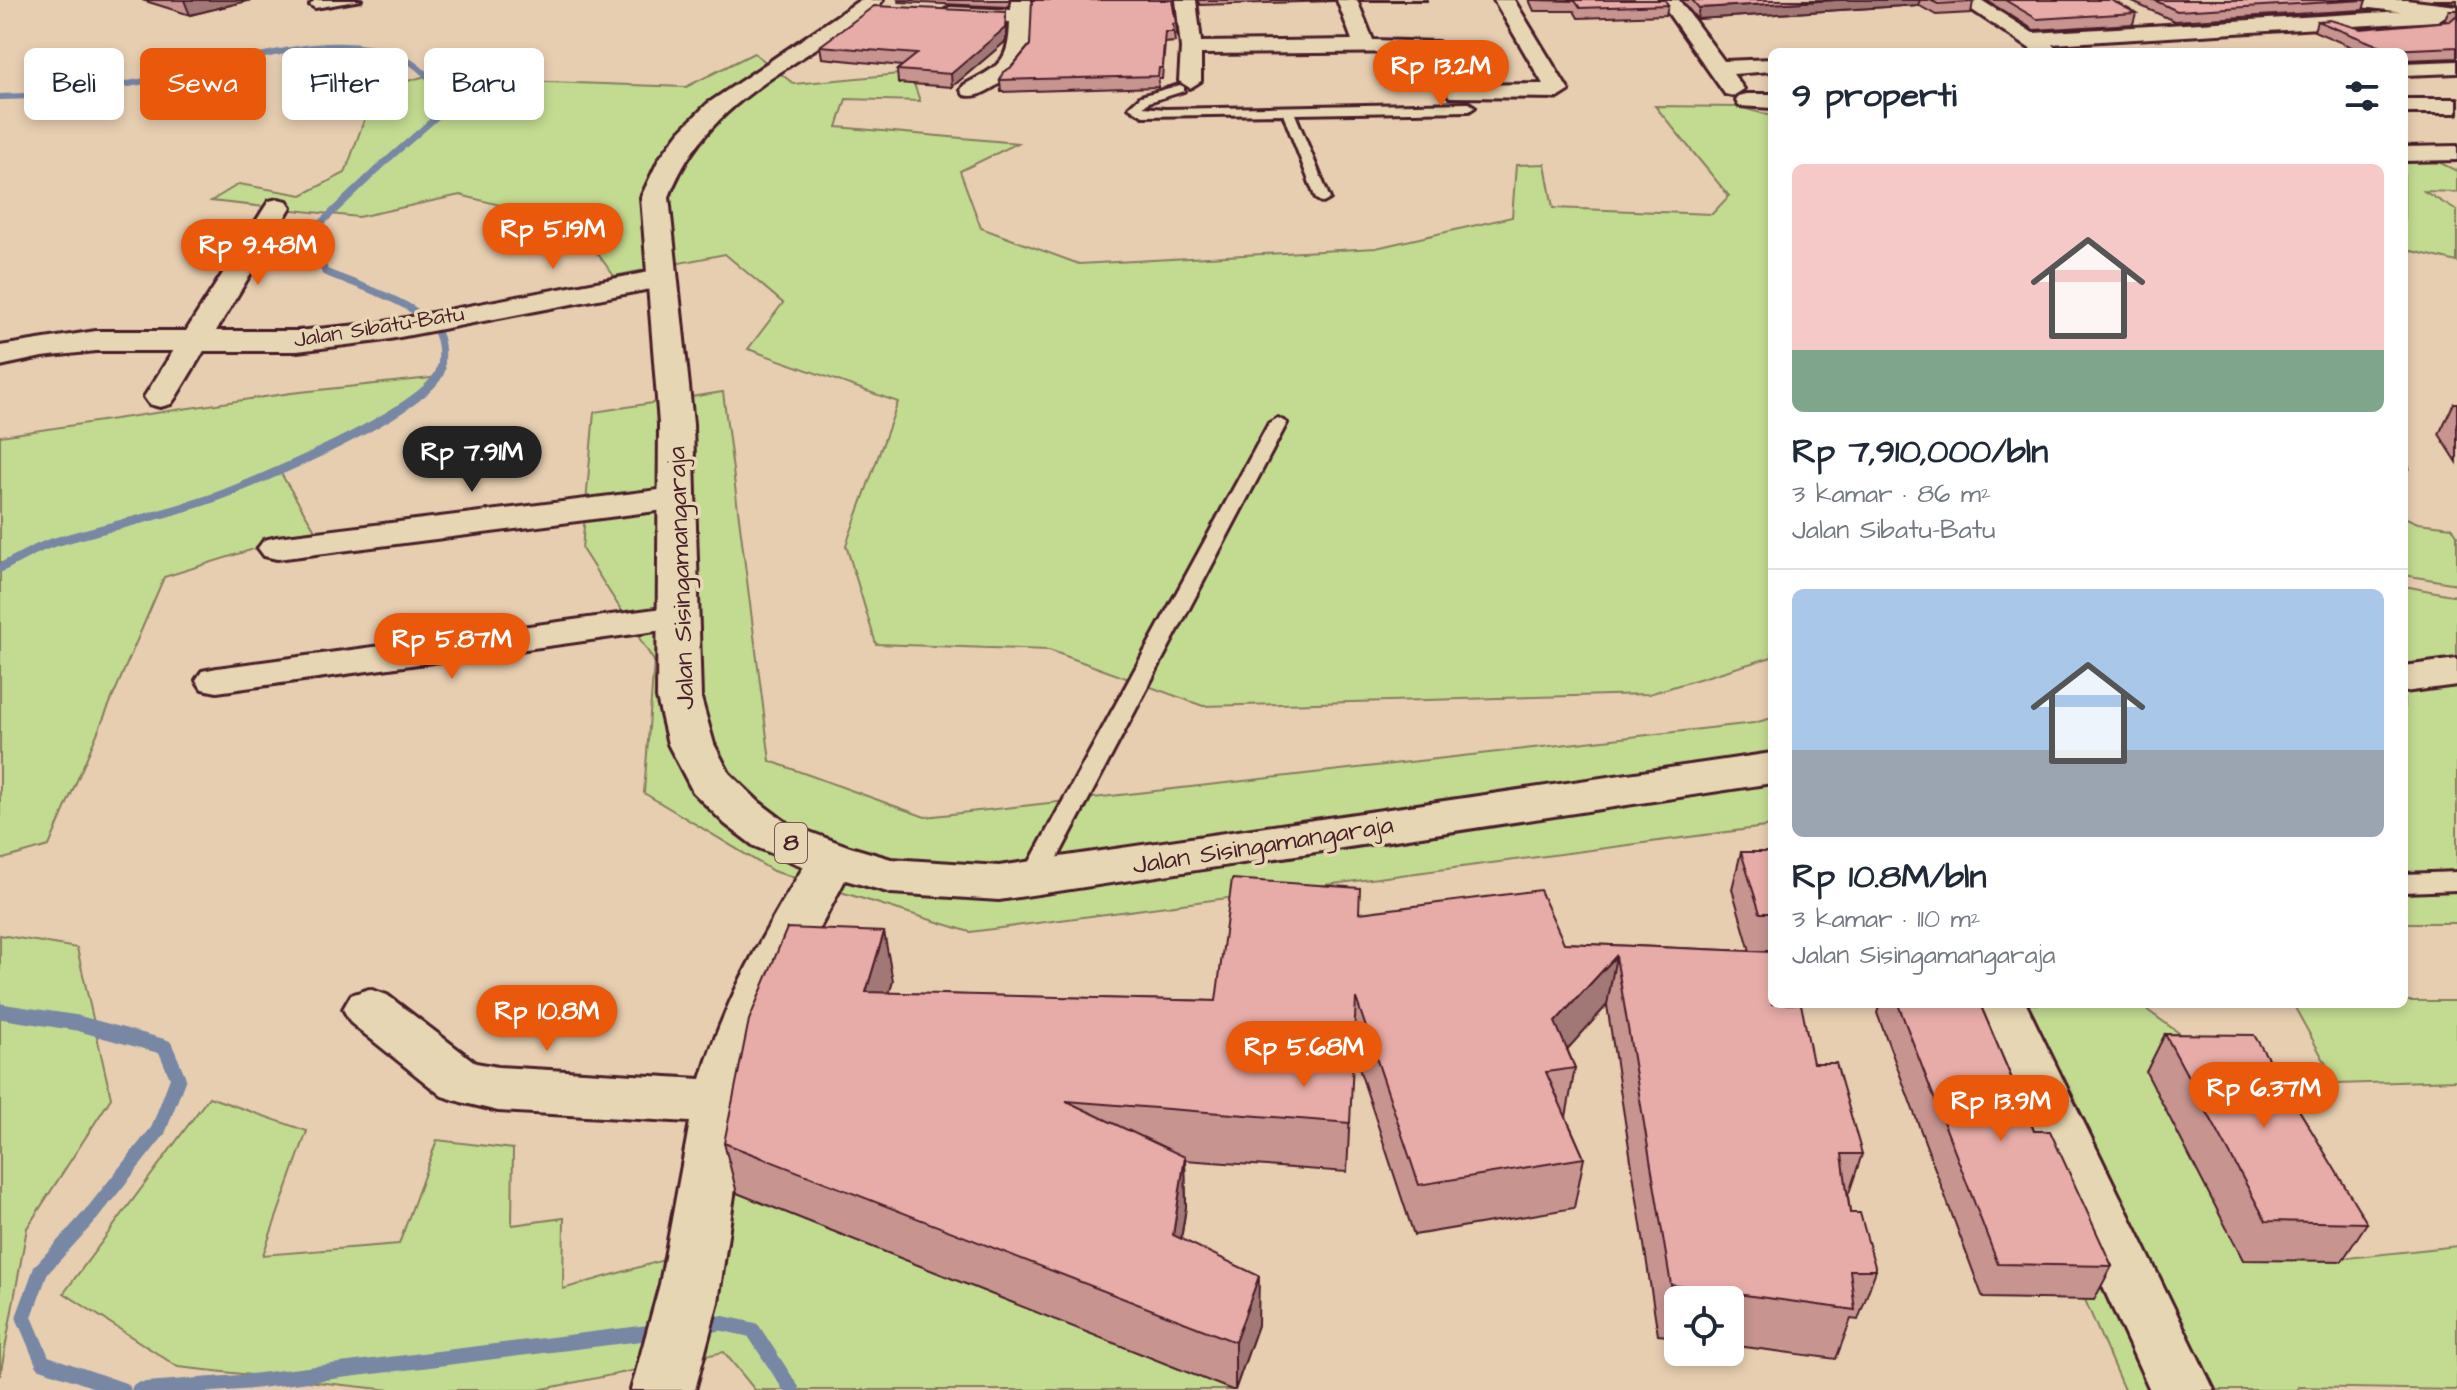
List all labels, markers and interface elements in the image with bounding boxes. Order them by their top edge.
pin: Rp 13.2M [1358,40,1524,108]
chip: Beli [24,48,124,120]
chip: Sewa [140,48,266,120]
chip: Filter [282,48,408,120]
chip: Baru [424,48,544,120]
text: Rp 13.2M [1391,48,1491,84]
text: 9 properti [1792,72,1957,120]
icon: filters [2340,74,2384,118]
pin: Rp 5.19M [470,203,636,271]
text: Rp 5.19M [500,211,606,247]
icon: home [2016,216,2160,360]
pin: Rp 9.48M [175,219,341,287]
text: Rp 9.48M [199,227,317,263]
street label: Jalan Sibatu-Batu [292,298,466,356]
pin: Rp 7.91M [389,426,555,494]
text: Rp 7,910,000/bln [1792,428,2048,476]
text: Rp 7.91M [421,434,523,470]
street label: Jalan Sisingamangaraja [658,446,706,710]
text: 3 kamar · 86 m² [1792,476,1991,512]
text: Jalan Sibatu-Batu [1792,512,1995,548]
pin: Rp 5.87M [369,613,535,681]
text: Rp 5.87M [392,621,512,657]
icon: home [2016,641,2160,785]
street label: Jalan Sisingamangaraja [1130,807,1396,885]
road number: 8 [775,823,807,863]
text: Rp 10.8M/bln [1792,853,1986,901]
text: 3 kamar · 110 m² [1792,901,1981,937]
text: Jalan Sisingamangaraja [1792,937,2056,973]
pin: Rp 10.8M [464,985,630,1053]
text: Rp 10.8M [494,993,600,1029]
pin: Rp 5.68M [1221,1021,1387,1089]
text: Rp 5.68M [1244,1029,1364,1065]
pin: Rp 6.37M [2181,1062,2347,1130]
text: Rp 6.37M [2207,1070,2321,1106]
pin: Rp 13.9M [1918,1075,2084,1143]
text: Rp 13.9M [1951,1083,2051,1119]
map controls [1664,1286,1744,1366]
button: locate [1664,1286,1744,1366]

